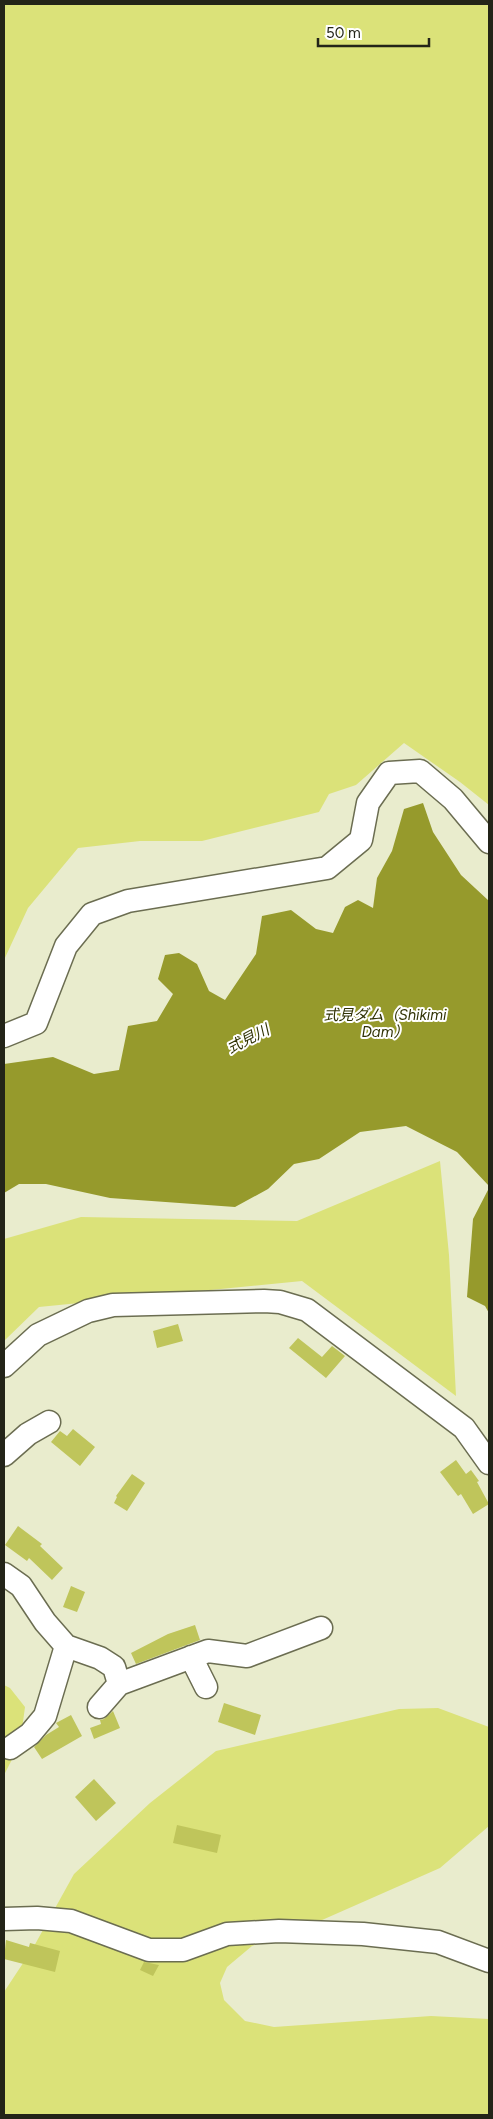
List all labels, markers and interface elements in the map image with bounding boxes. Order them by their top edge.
scale bar [318,15,429,47]
text: 50 m [326,24,361,42]
water label: 式見ダム（Shikimi Dam） [323,1006,447,1041]
water label: 式見川 [224,1020,274,1057]

